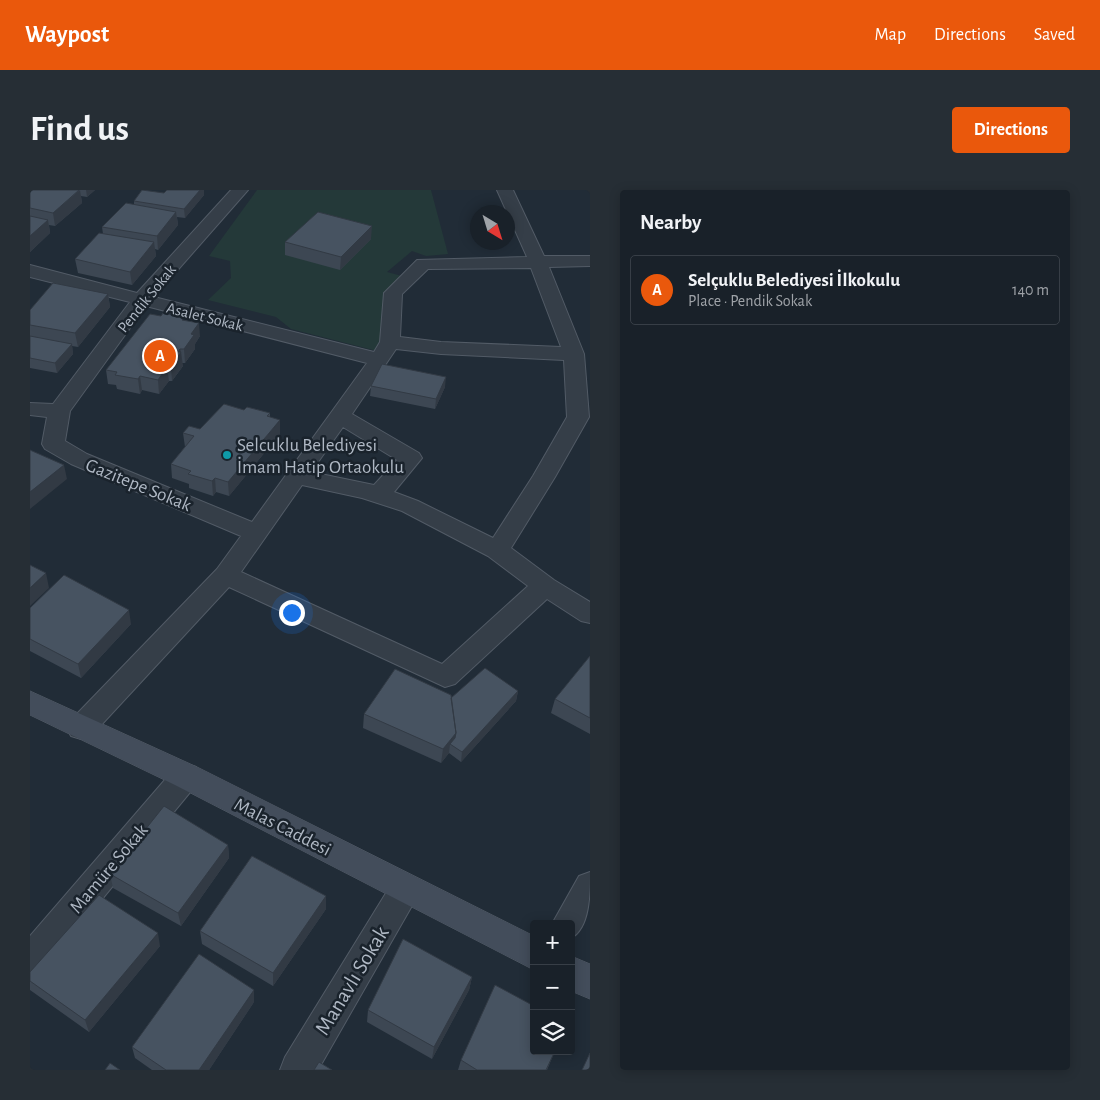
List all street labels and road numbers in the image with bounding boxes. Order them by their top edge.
street label: Pendik Sokak [115,261,179,336]
street label: Asalet Sokak [165,300,245,334]
street label: Gazitepe Sokak [83,456,194,515]
street label: Malas Caddesi [231,795,334,860]
street label: Mamüre Sokak [67,821,152,917]
street label: Manavlı Sokak [311,922,393,1039]

